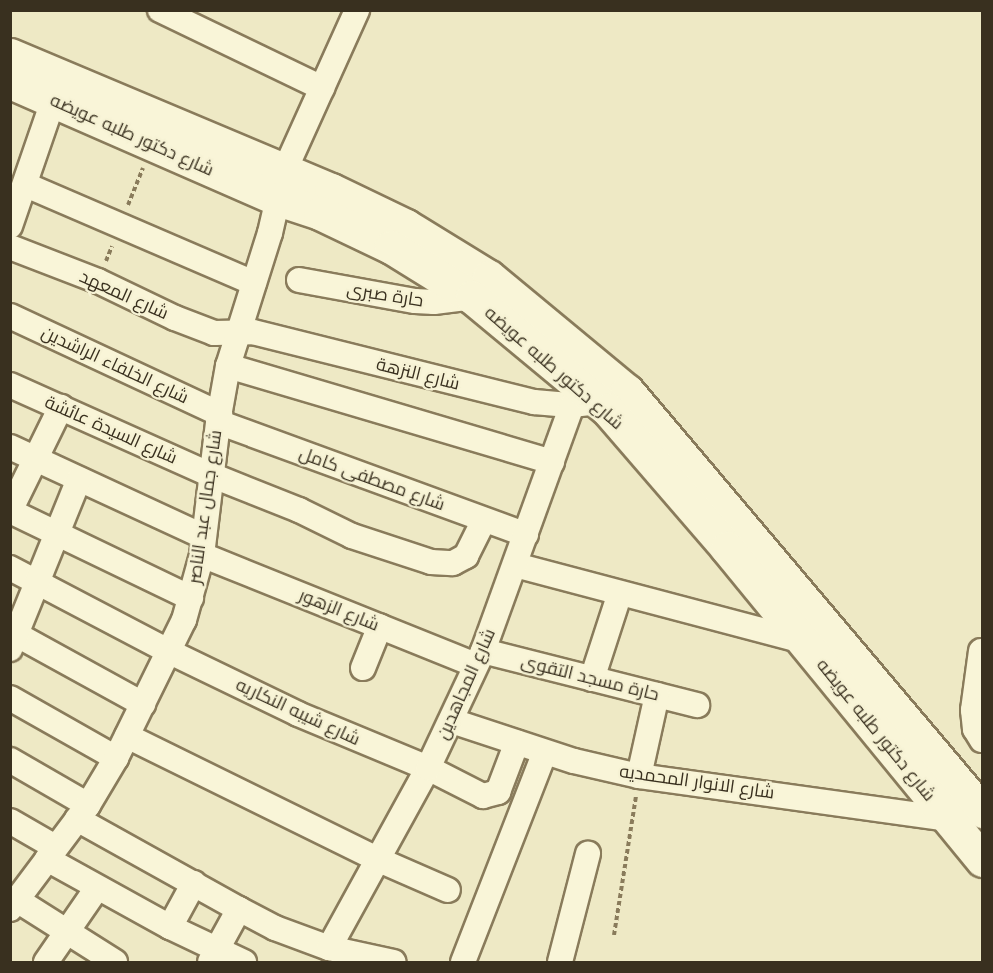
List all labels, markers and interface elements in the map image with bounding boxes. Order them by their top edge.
street label: شارع دكتور طلبه عويضه [47,89,217,181]
street label: شارع المعهد [76,266,172,324]
street label: حارة صبرى [345,278,425,312]
street label: شارع دكتور طلبه عويضه [480,302,628,434]
street label: شارع الخلفاء الراشدين [38,321,192,409]
street label: شارع النزهة [374,353,462,395]
street label: شارع السيدة عائشة [41,391,181,469]
street label: شارع جمال عبد الناصر [183,429,227,585]
street label: شارع مصطفى كامل [296,443,448,515]
street label: شارع الزهور [296,584,382,636]
street label: شارع المجاهدين [432,625,500,743]
street label: حارة مسجد التقوى [519,650,661,706]
street label: شارع دكتور طلبه عويضه [812,654,940,806]
street label: شارع شيبه النكاريه [232,674,364,750]
street label: شارع الانوار المحمديه [618,760,776,804]

